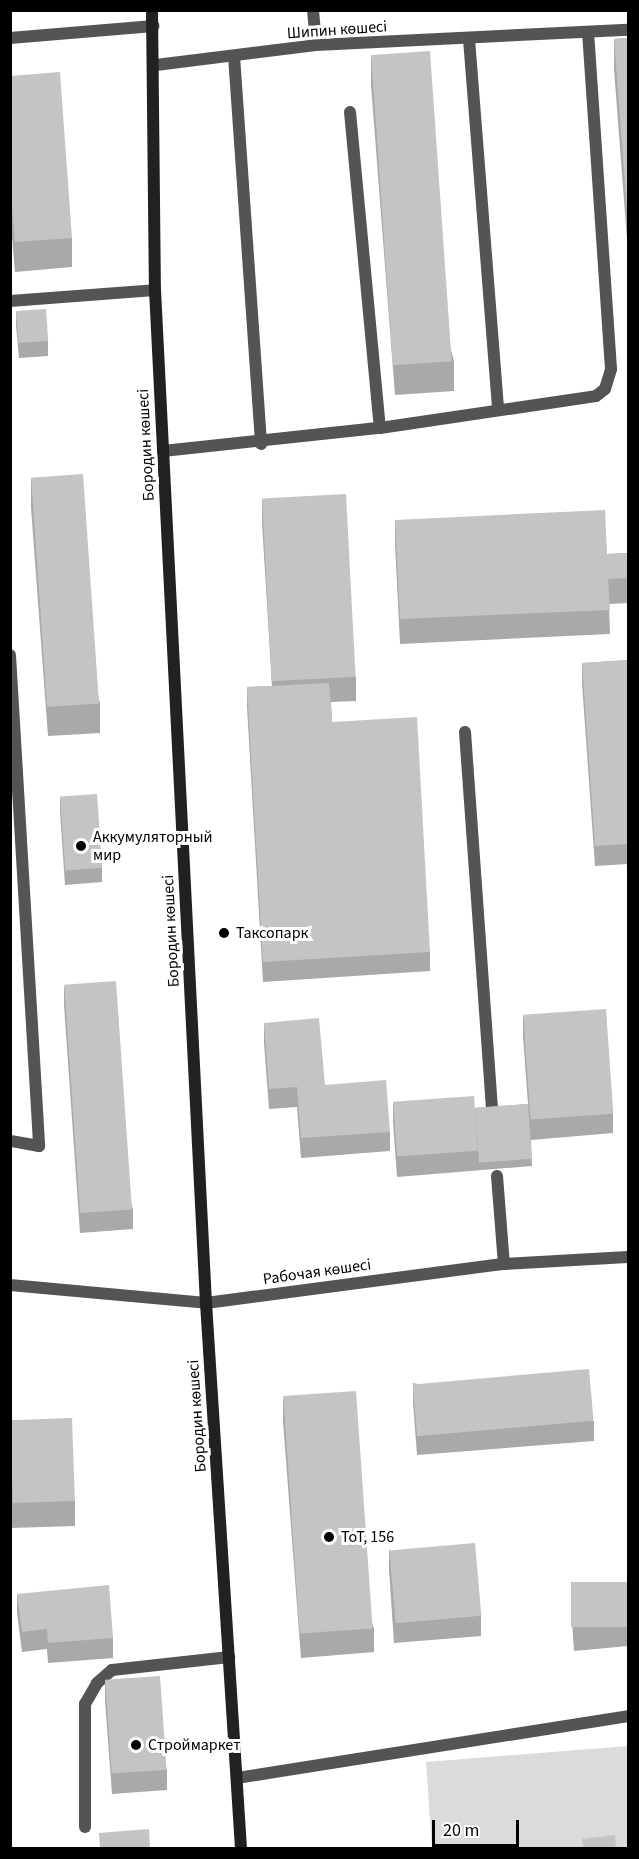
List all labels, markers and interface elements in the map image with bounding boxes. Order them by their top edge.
street label: Шипин көшесі [286,17,388,43]
street label: Бородин көшесі [133,388,159,502]
place label: Аккумуляторный мир [93,827,213,865]
marker: Аккумуляторный мир [74,839,88,853]
street label: Бородин көшесі [158,874,184,988]
place label: Таксопарк [236,923,308,943]
marker: Таксопарк [217,926,231,940]
street label: Рабочая көшесі [262,1255,372,1289]
street label: Бородин көшесі [183,1359,211,1473]
place label: ТоТ, 156 [341,1527,394,1547]
marker: ТоТ, 156 [322,1530,336,1544]
place label: Строймаркет [148,1735,241,1755]
marker: Строймаркет [129,1738,143,1752]
scale bar [435,1808,522,1846]
text: 20 m [443,1818,479,1843]

